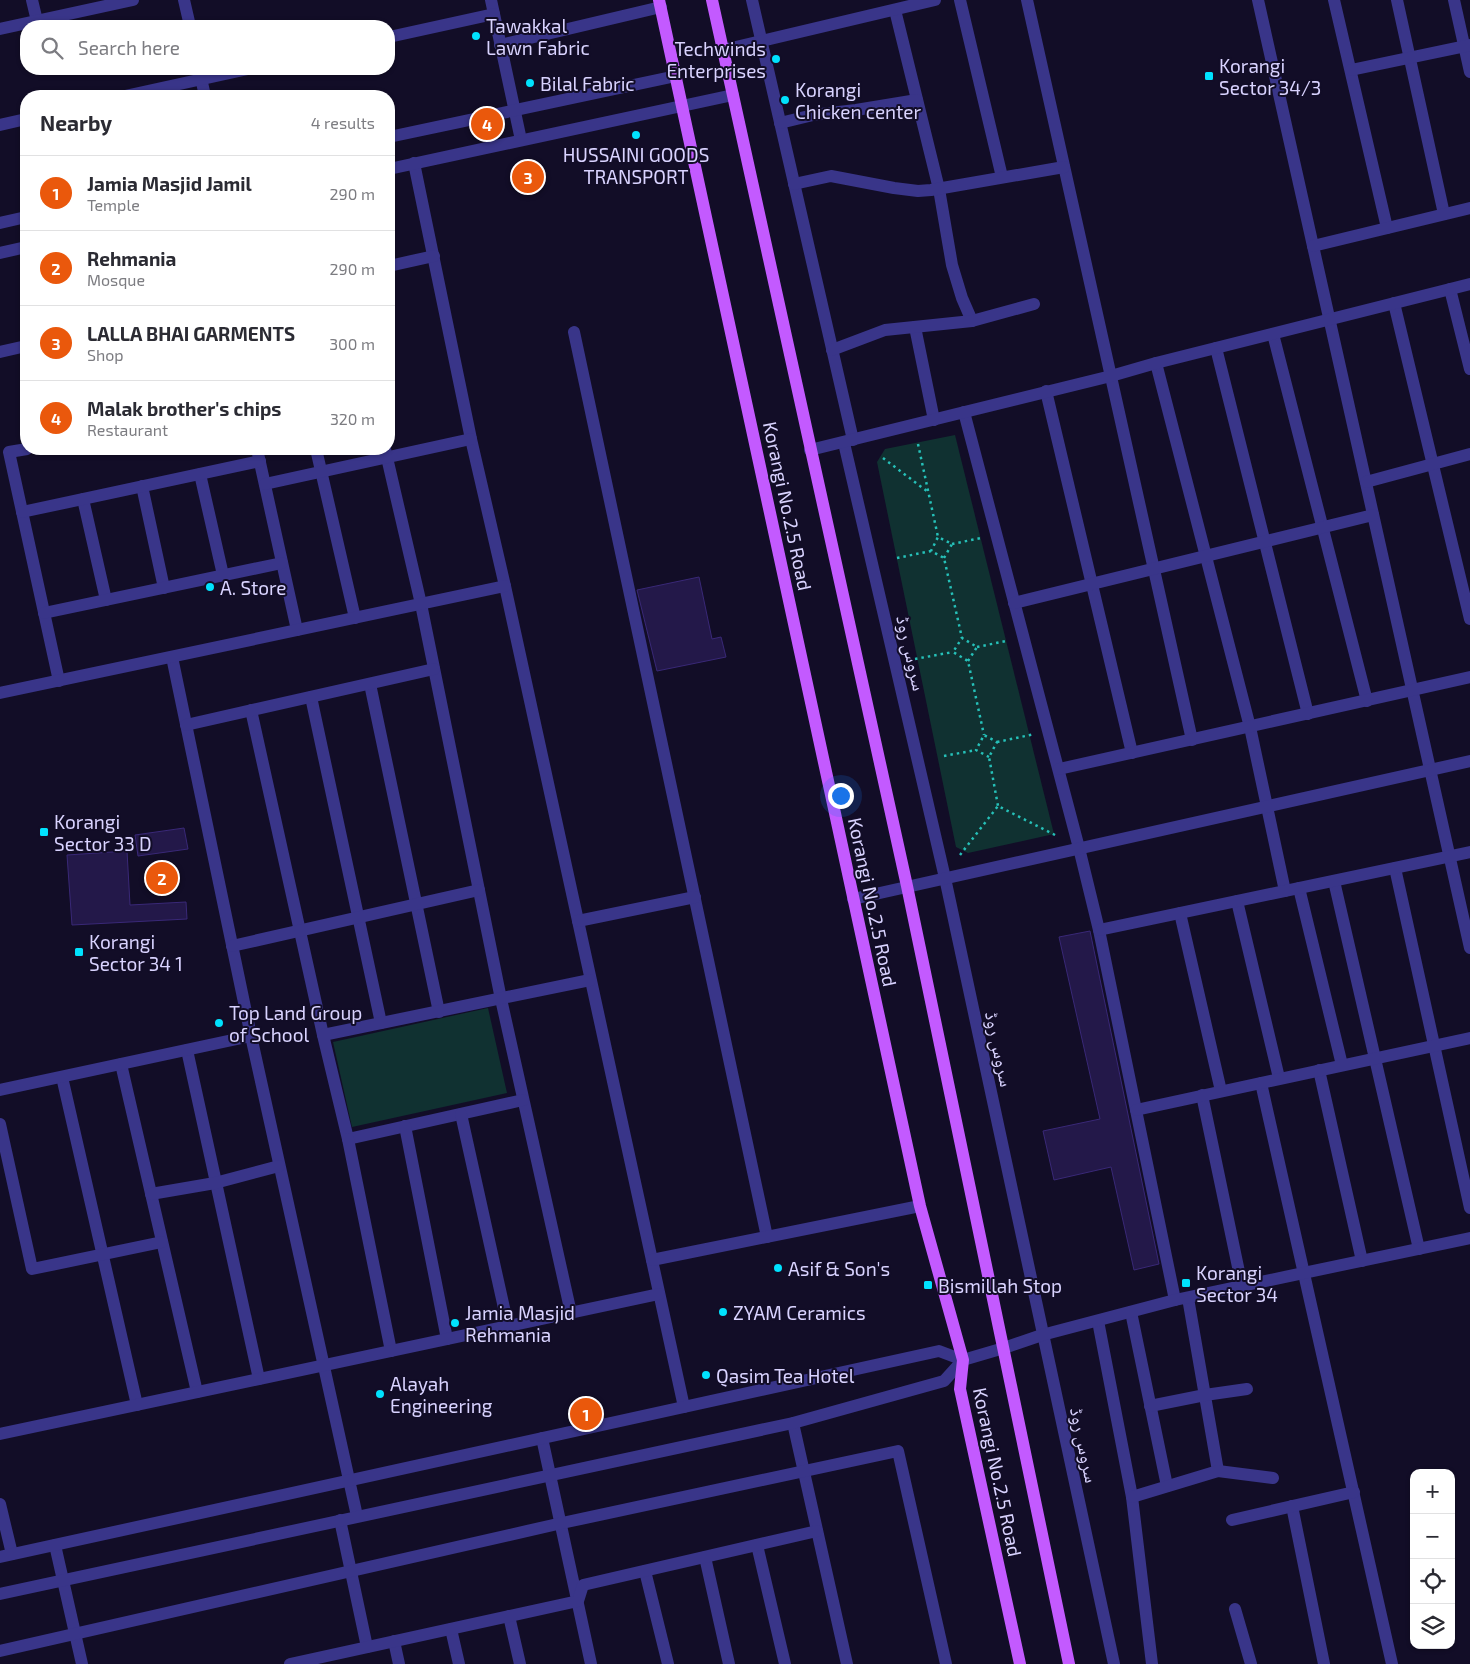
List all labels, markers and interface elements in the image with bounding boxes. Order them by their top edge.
place label: Tawakkal Lawn Fabric [486,14,590,59]
search box [20,20,395,75]
marker: Tawakkal Lawn Fabric [470,30,482,42]
icon: search [38,34,66,62]
text: Search here [78,36,180,59]
place label: Techwinds Enterprises [666,37,766,82]
marker: Techwinds Enterprises [770,53,782,65]
place label: Korangi Sector 34/3 [1219,54,1321,99]
marker: Korangi Sector 34/3 [1203,70,1215,82]
place label: Bilal Fabric [540,72,635,95]
marker: Bilal Fabric [524,77,536,89]
place label: Korangi Chicken center [795,78,922,123]
marker: Korangi Chicken center [779,94,791,106]
pin: 4 [471,105,503,143]
text: Nearby [40,110,112,135]
text: 4 results [311,113,375,132]
marker: HUSSAINI GOODS TRANSPORT [630,129,642,141]
place label: HUSSAINI GOODS TRANSPORT [563,143,709,188]
pin: 3 [512,158,544,196]
text: Jamia Masjid Jamil [87,172,252,195]
text: 1 [53,184,59,203]
text: 290 m [330,184,375,203]
text: Temple [87,195,140,214]
text: Rehmania [87,247,176,270]
text: 2 [51,259,61,278]
text: 290 m [330,259,375,278]
text: Mosque [87,270,145,289]
text: LALLA BHAI GARMENTS [87,322,295,345]
text: 3 [51,334,61,353]
text: 300 m [329,334,375,353]
text: Shop [87,345,124,364]
text: Malak brother's chips [87,397,281,420]
text: 4 [51,409,61,428]
text: 320 m [330,409,375,428]
street label: Korangi No.2.5 Road [759,419,817,593]
text: Restaurant [87,420,168,439]
place label: A. Store [220,576,287,599]
marker: A. Store [204,581,216,593]
street label: سروس روڈ [891,613,932,693]
your location [828,783,854,809]
place label: Korangi Sector 33 D [54,810,152,855]
street label: Korangi No.2.5 Road [844,815,902,989]
marker: Korangi Sector 33 D [38,826,50,838]
pin: 2 [146,859,178,897]
place label: Korangi Sector 34 1 [89,930,183,975]
marker: Korangi Sector 34 1 [73,946,85,958]
place label: Top Land Group of School [229,1001,362,1046]
street label: سروس روڈ [980,1009,1019,1089]
marker: Top Land Group of School [213,1017,225,1029]
place label: Asif & Son's [788,1257,890,1280]
place label: Korangi Sector 34 [1196,1261,1278,1306]
marker: Asif & Son's [772,1262,784,1274]
place label: Bismillah Stop [938,1274,1062,1297]
marker: Korangi Sector 34 [1180,1277,1192,1289]
marker: Bismillah Stop [922,1279,934,1291]
place label: Jamia Masjid Rehmania [465,1301,575,1346]
place label: ZYAM Ceramics [733,1301,866,1324]
marker: ZYAM Ceramics [717,1306,729,1318]
marker: Jamia Masjid Rehmania [449,1317,461,1329]
place label: Qasim Tea Hotel [716,1364,855,1387]
marker: Qasim Tea Hotel [700,1369,712,1381]
place label: Alayah Engineering [390,1372,493,1417]
street label: Korangi No.2.5 Road [969,1385,1027,1559]
marker: Alayah Engineering [374,1388,386,1400]
pin: 1 [570,1395,602,1433]
street label: سروس روڈ [1065,1405,1104,1485]
map controls [1410,1469,1455,1649]
button: + [1410,1469,1455,1514]
button: − [1410,1514,1455,1559]
button: locate [1410,1559,1455,1604]
button: layers [1410,1604,1455,1649]

